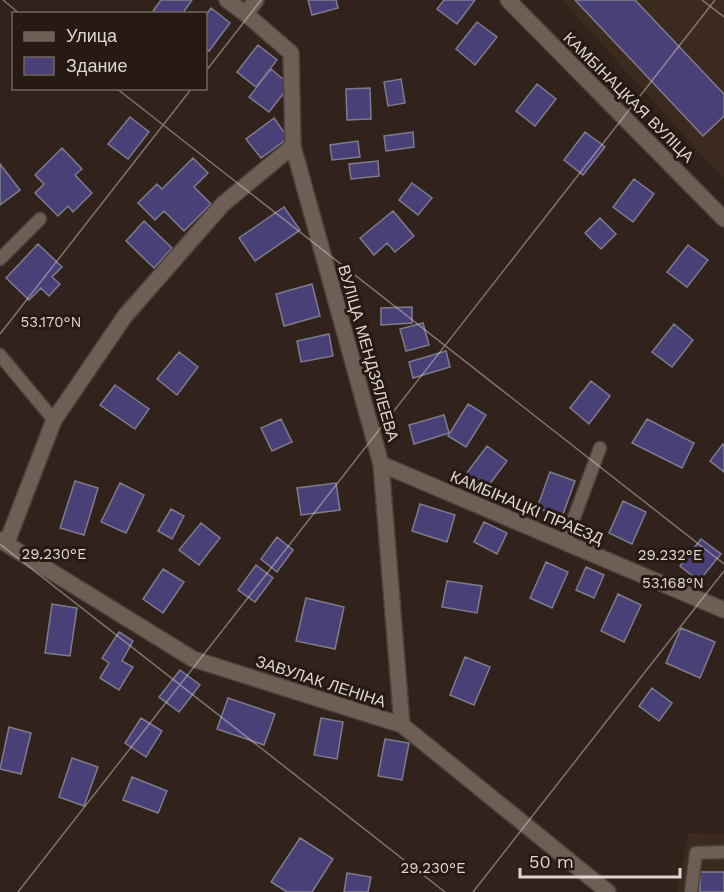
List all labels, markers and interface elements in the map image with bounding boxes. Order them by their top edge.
legend [12,12,207,90]
text: Улица [66,25,118,46]
street label: КАМБІНАЦКАЯ ВУЛІЦА [560,28,698,167]
text: Здание [66,55,127,76]
street label: ВУЛІЦА МЕНДЗЯЛЕЕВА [334,263,403,444]
text: 53.170°N [21,313,81,331]
street label: КАМБІНАЦКІ ПРАЕЗД [448,467,606,548]
text: 29.230°E [21,545,87,563]
text: 29.232°E [638,546,702,564]
text: 53.168°N [642,574,704,592]
street label: ЗАВУЛАК ЛЕНІНА [253,652,389,712]
scale bar [520,841,680,879]
text: 50 m [529,851,574,872]
text: 29.230°E [400,859,466,877]

